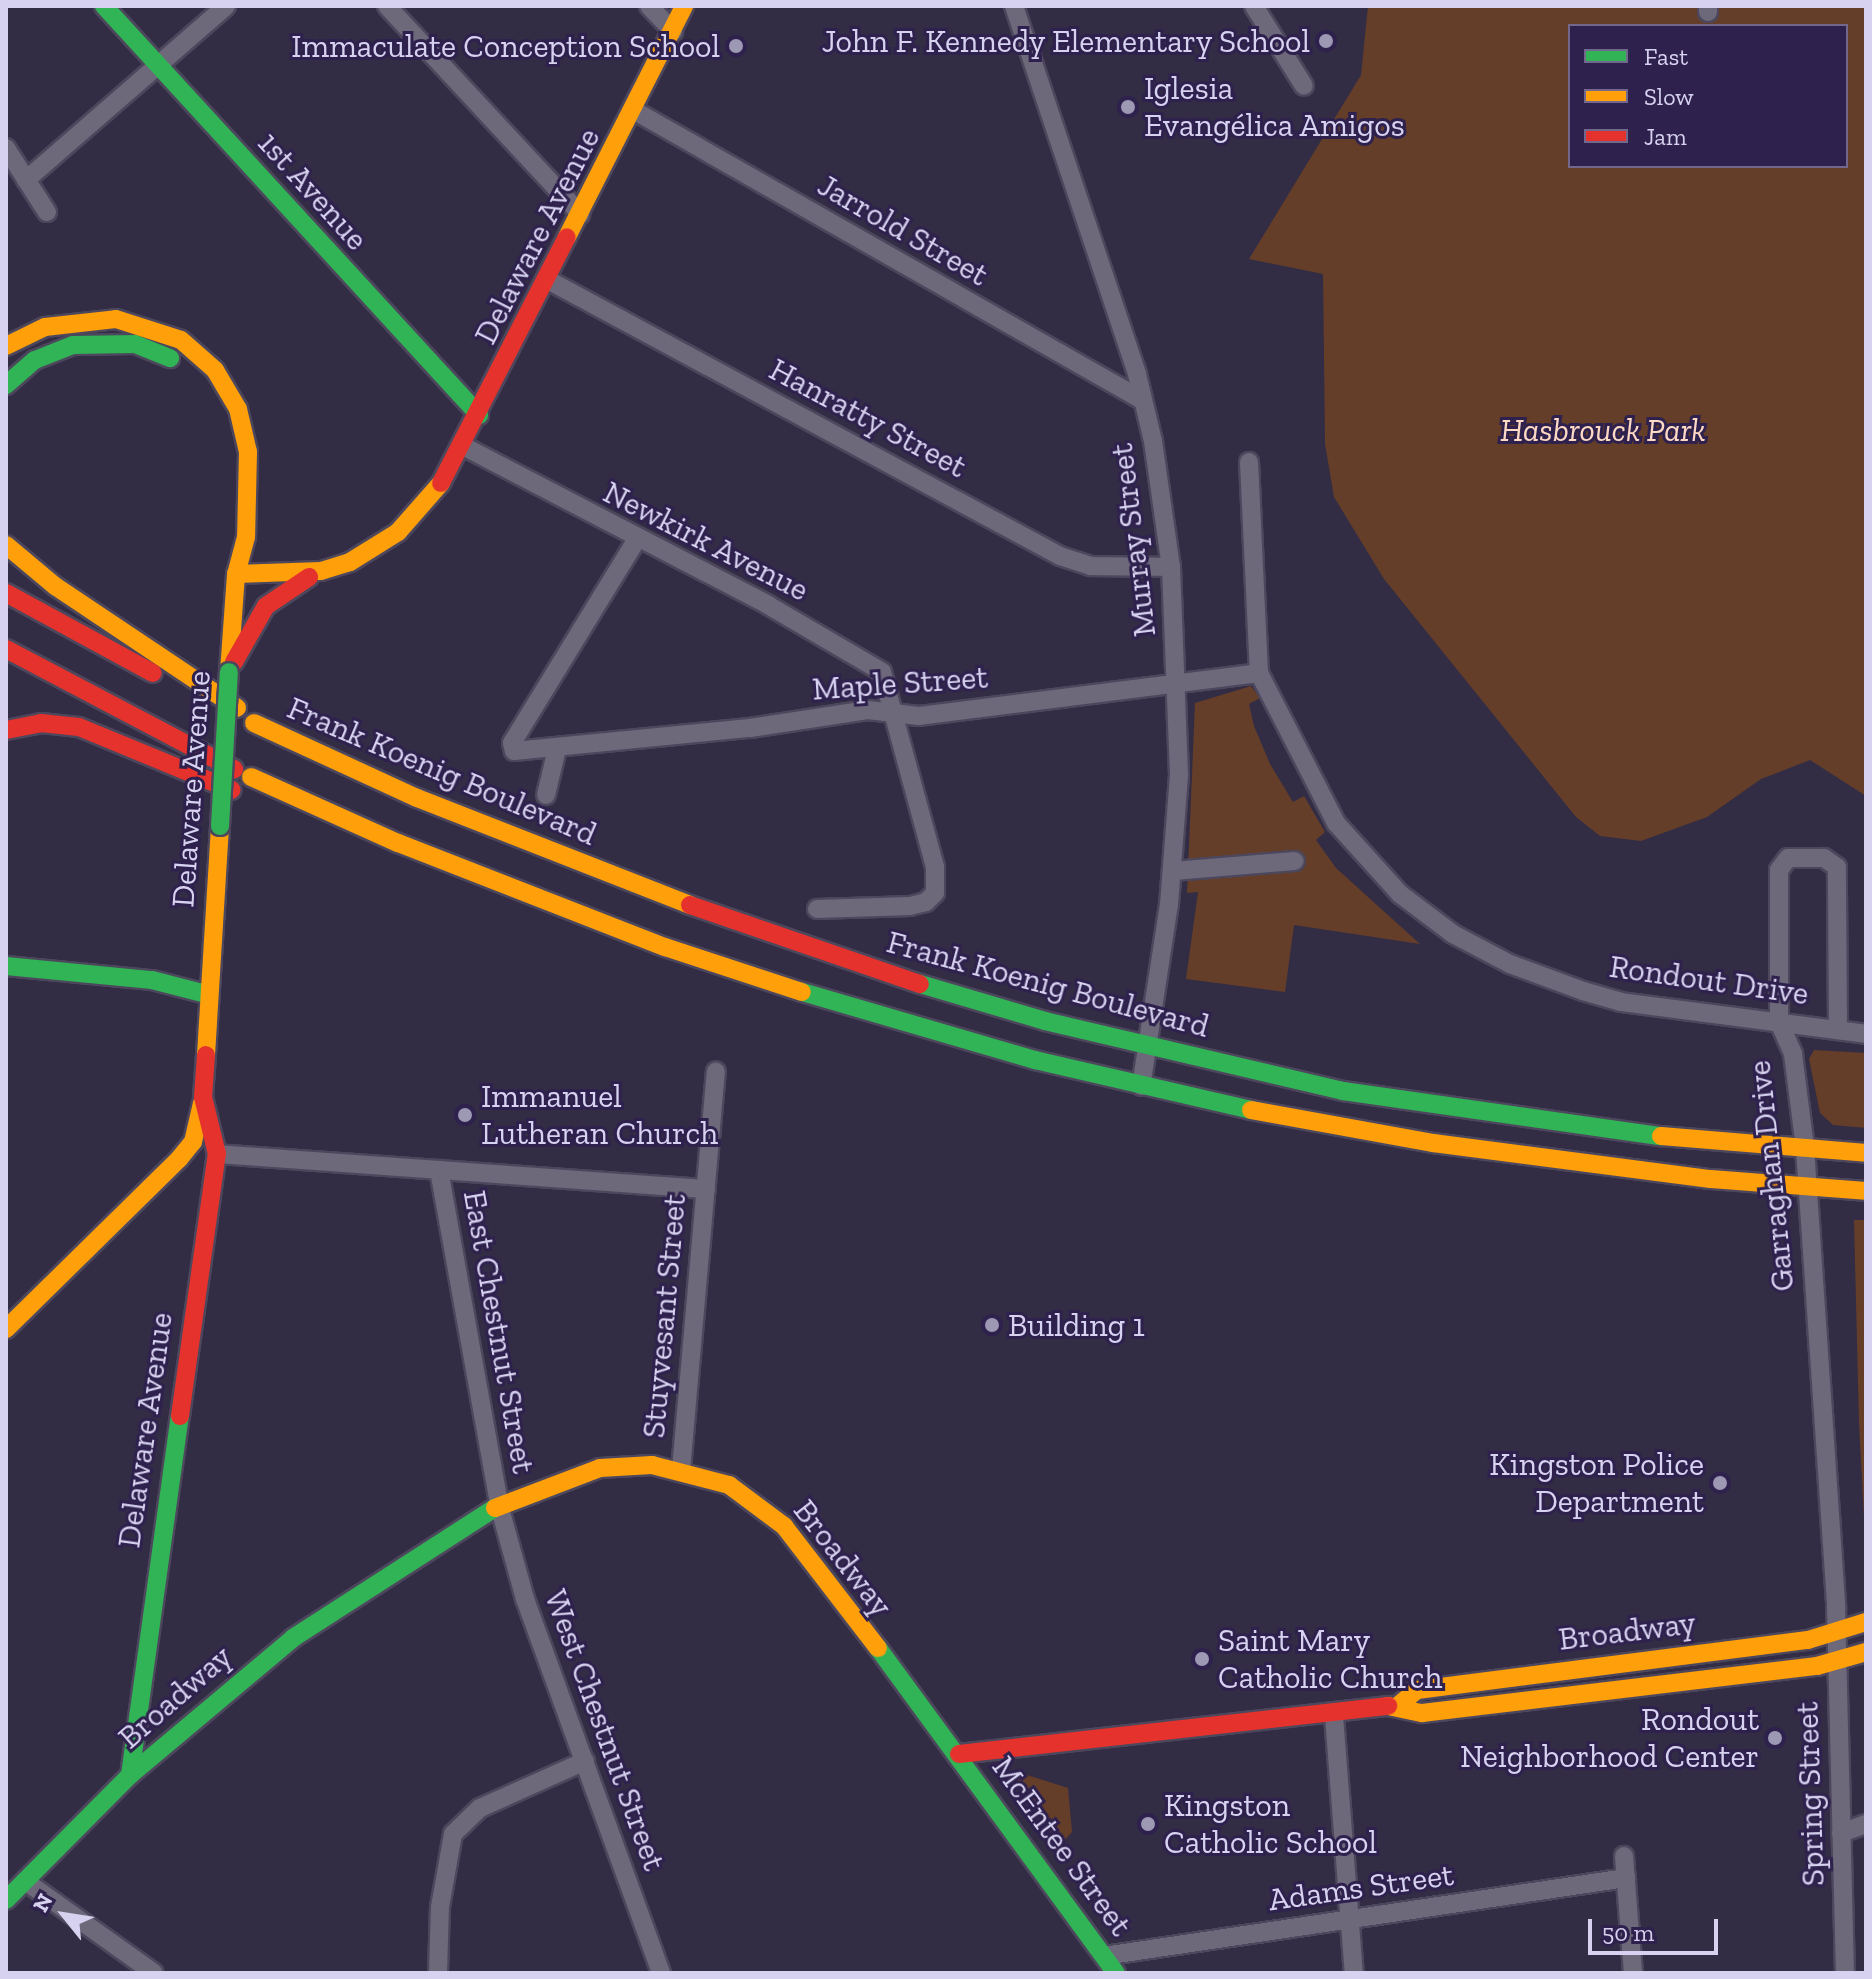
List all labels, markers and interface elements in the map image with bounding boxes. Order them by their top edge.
place label: John F. Kennedy Elementary School [820,22,1310,60]
legend [1568,24,1848,168]
place label: Immaculate Conception School [291,27,720,65]
marker: John F. Kennedy Elementary School [1317,32,1335,50]
marker: Immaculate Conception School [727,37,745,55]
text: Fast [1644,42,1688,71]
place label: Iglesia Evangélica Amigos [1144,70,1406,145]
text: Slow [1644,82,1694,111]
marker: Iglesia Evangélica Amigos [1119,98,1137,116]
street label: Delaware Avenue [466,121,608,351]
text: Jam [1644,122,1687,151]
street label: 1st Avenue [250,124,376,258]
street label: Jarrold Street [811,166,995,294]
street label: Hanratty Street [763,350,973,486]
park label: Hasbrouck Park [1500,411,1706,449]
street label: Murray Street [1102,441,1164,639]
street label: Newkirk Avenue [597,473,815,609]
street label: Maple Street [811,658,989,708]
street label: Delaware Avenue [164,669,218,909]
street label: Frank Koenig Boulevard [282,688,602,854]
street label: Frank Koenig Boulevard [883,923,1213,1045]
street label: Rondout Drive [1607,947,1811,1013]
street label: Garraghan Drive [1740,1059,1802,1293]
place label: Immanuel Lutheran Church [481,1078,718,1153]
marker: Immanuel Lutheran Church [456,1106,474,1124]
street label: East Chestnut Street [455,1187,543,1477]
street label: Stuyvesant Street [634,1192,694,1440]
place label: Building 1 [1008,1306,1145,1344]
street label: Delaware Avenue [109,1309,181,1551]
marker: Building 1 [983,1316,1001,1334]
place label: Kingston Police Department [1489,1446,1704,1521]
marker: Kingston Police Department [1711,1474,1729,1492]
street label: Broadway [786,1492,900,1624]
street label: West Chestnut Street [536,1584,674,1876]
street label: Broadway [1556,1604,1698,1658]
place label: Saint Mary Catholic Church [1218,1622,1443,1697]
street label: Broadway [110,1637,240,1757]
marker: Saint Mary Catholic Church [1193,1650,1211,1668]
place label: Rondout Neighborhood Center [1460,1701,1759,1776]
street label: Spring Street [1788,1701,1832,1887]
marker: Rondout Neighborhood Center [1766,1729,1784,1747]
street label: McEntee Street [984,1749,1140,1943]
place label: Kingston Catholic School [1164,1787,1377,1862]
marker: Kingston Catholic School [1139,1815,1157,1833]
street label: Adams Street [1266,1855,1456,1919]
north arrow [24,1875,104,1955]
text: N [27,1889,59,1917]
scale bar [1592,1903,1722,1953]
text: 50 m [1602,1918,1654,1947]

